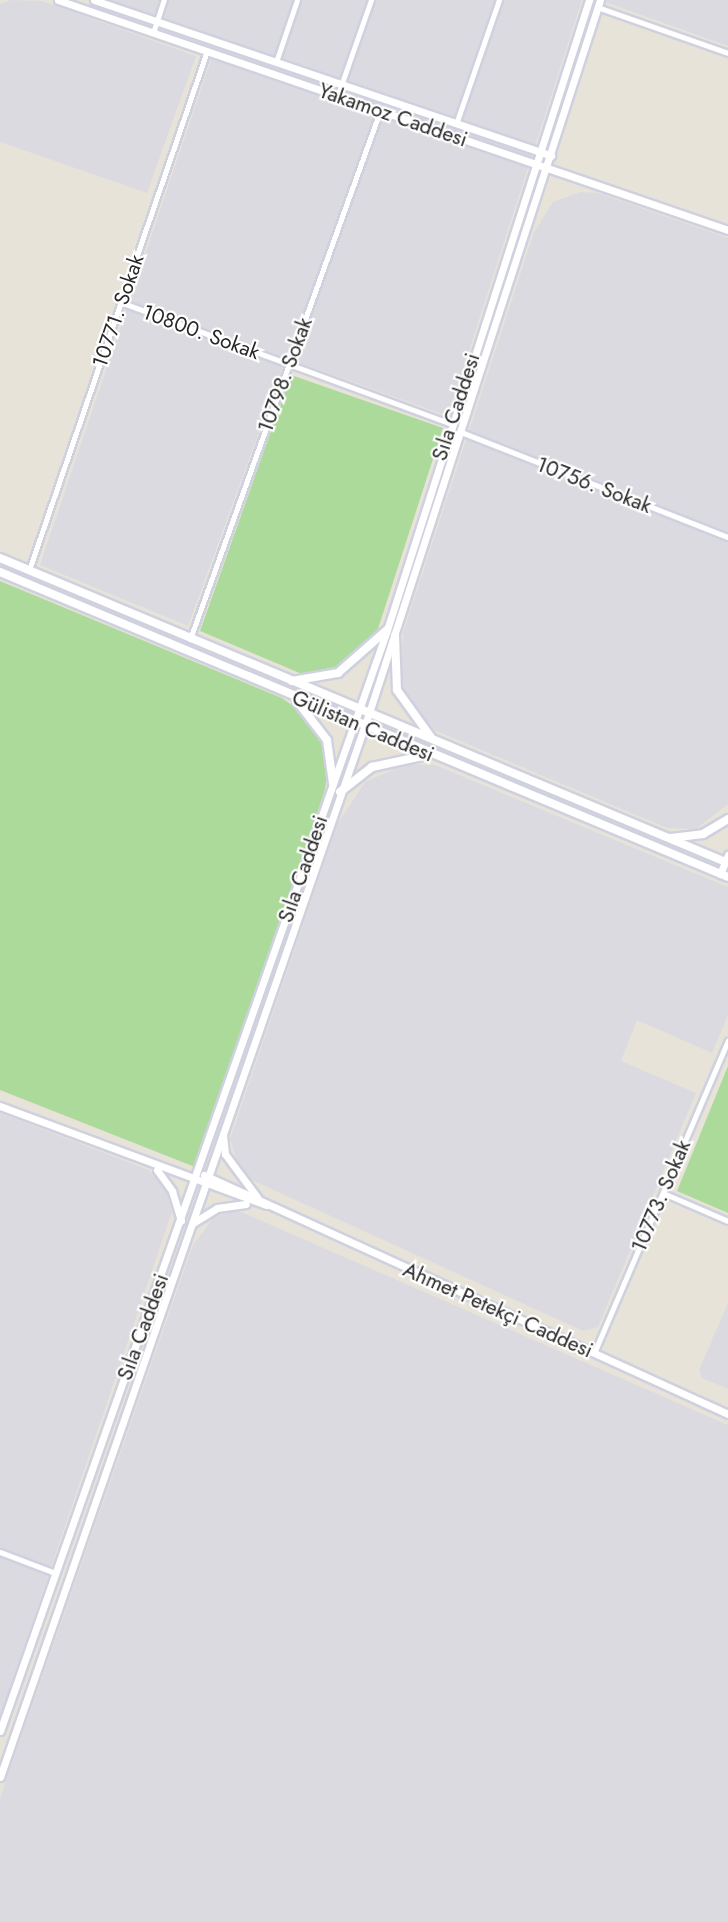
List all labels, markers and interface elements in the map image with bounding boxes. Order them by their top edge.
street label: Yakamoz Caddesi [315,78,471,152]
street label: 10771. Sokak [87,251,149,371]
street label: 10800. Sokak [139,299,263,365]
street label: 10798. Sokak [253,314,317,436]
street label: Sıla Caddesi [427,350,485,464]
street label: 10756. Sokak [533,452,655,518]
street label: Gülistan Caddesi [288,685,438,767]
street label: Sıla Caddesi [273,812,333,926]
street label: 10773. Sokak [626,1136,696,1256]
street label: Ahmet Petekçi Caddesi [399,1257,597,1363]
street label: Sıla Caddesi [112,1270,174,1384]

